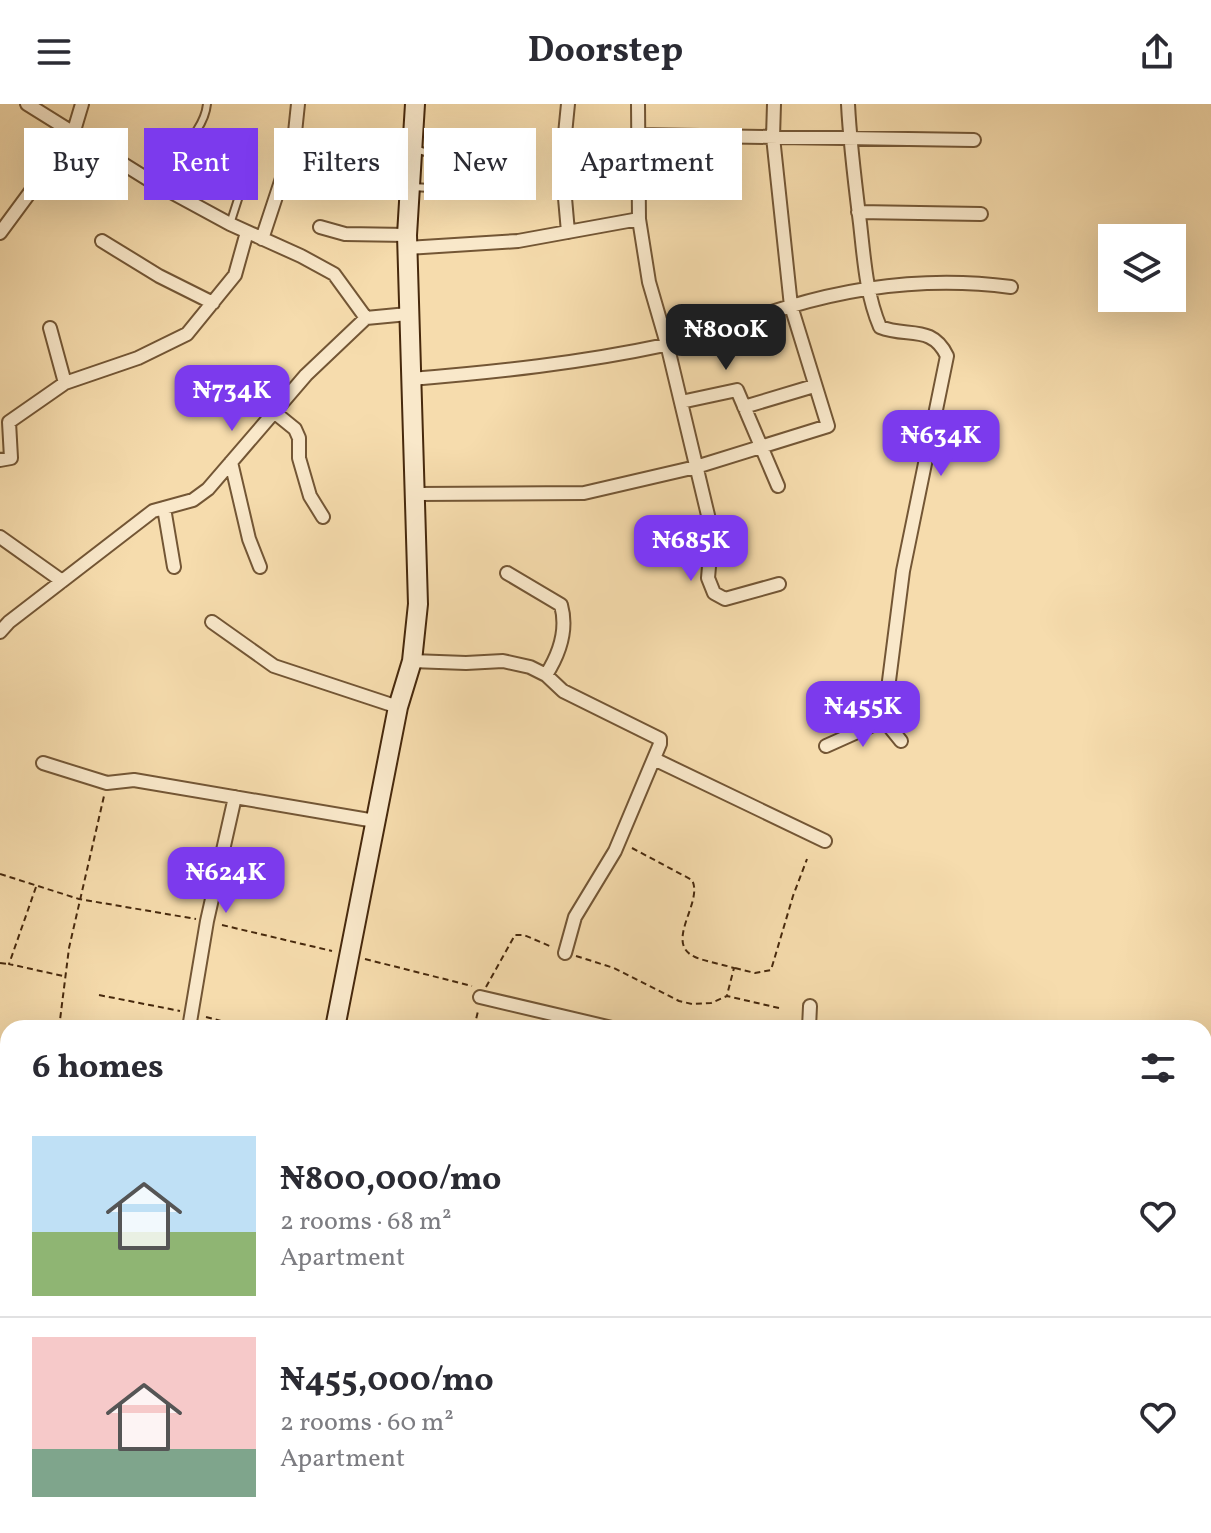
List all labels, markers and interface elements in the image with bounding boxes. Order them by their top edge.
text: Doorstep [528,27,683,77]
icon: menu [32,30,76,74]
icon: share [1135,30,1179,74]
chip: Buy [24,128,128,200]
chip: Rent [144,128,258,200]
chip: Filters [274,128,408,200]
chip: New [424,128,536,200]
chip: Apartment [552,128,742,200]
map controls [1098,224,1186,312]
button: layers [1098,224,1186,312]
pin: ₦800K [670,304,782,372]
text: ₦800K [684,312,768,348]
pin: ₦734K [176,365,288,433]
text: ₦734K [193,373,271,409]
pin: ₦634K [885,410,997,478]
text: ₦634K [901,418,981,454]
pin: ₦685K [635,515,747,583]
text: ₦685K [652,523,730,559]
pin: ₦455K [807,681,919,749]
text: ₦455K [824,689,902,725]
pin: ₦624K [170,847,282,915]
text: ₦624K [186,855,266,891]
text: 6 homes [32,1045,164,1092]
icon: filters [1136,1046,1180,1090]
text: ₦800,000/mo [280,1157,502,1204]
icon: home [96,1168,192,1264]
icon: heart [1136,1194,1180,1238]
text: 2 rooms · 68 m² [280,1204,452,1240]
text: Apartment [280,1240,405,1276]
text: ₦455,000/mo [280,1358,494,1405]
icon: home [96,1369,192,1465]
icon: heart [1136,1395,1180,1439]
text: 2 rooms · 60 m² [280,1405,454,1441]
text: Apartment [280,1441,405,1477]

